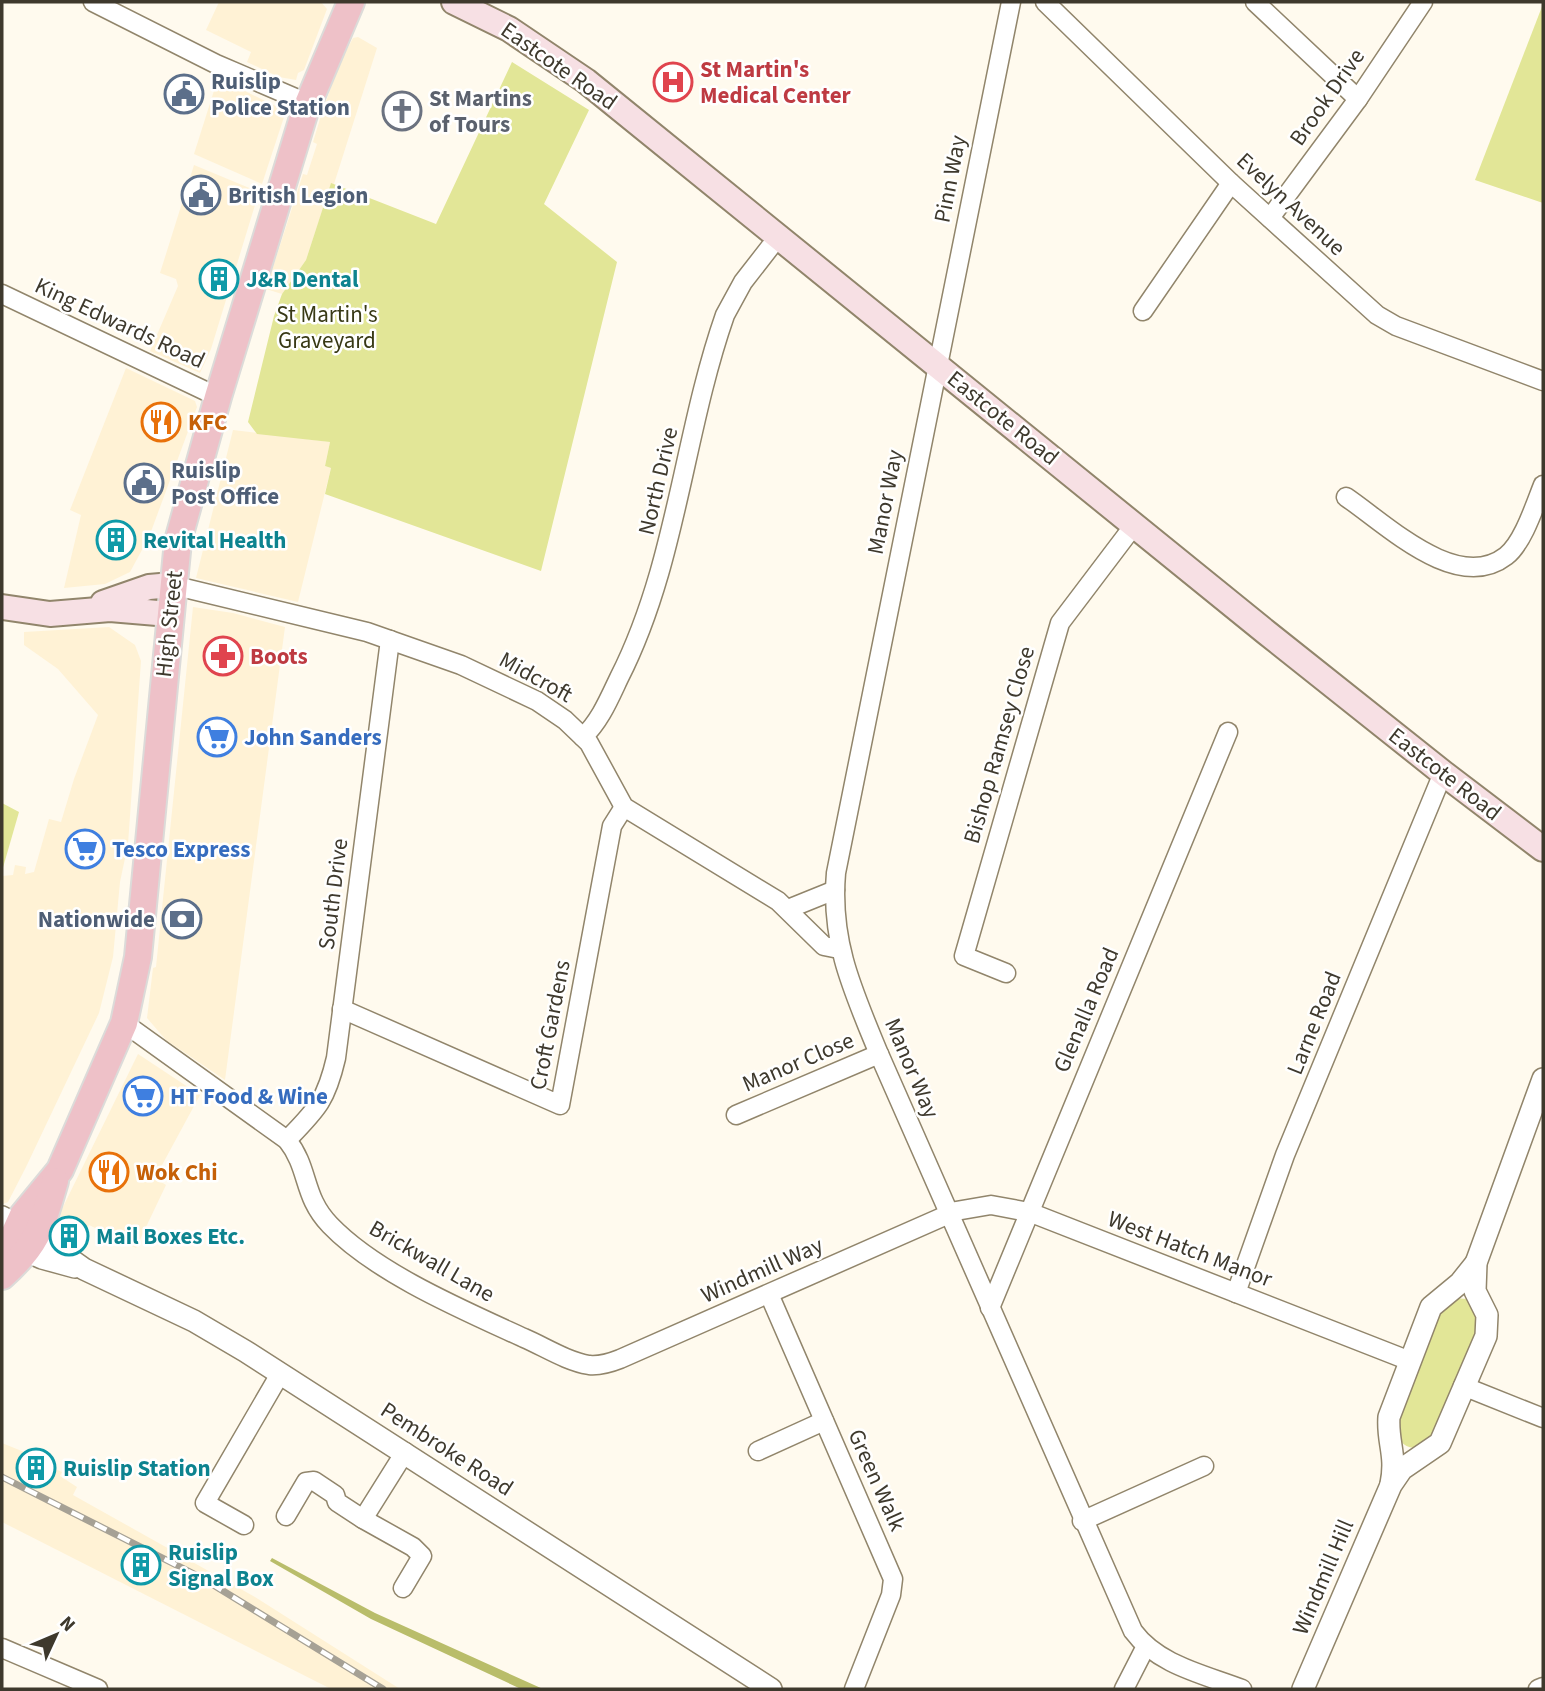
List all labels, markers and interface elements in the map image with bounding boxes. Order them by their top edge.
street label: Eastcote Road [494,14,624,118]
street label: Brook Drive [1281,42,1373,152]
place label: St Martin's Medical Center [700,53,852,112]
hospital icon: St Martin's Medical Center [652,61,694,103]
place label: Ruislip Police Station [211,65,350,124]
public building icon: Ruislip Police Station [163,73,205,115]
place label: St Martins of Tours [429,82,532,141]
church icon: St Martins of Tours [381,90,423,132]
street label: Pinn Way [925,132,975,226]
street label: Evelyn Avenue [1229,145,1353,263]
public building icon: British Legion [180,174,222,216]
place label: British Legion [228,179,368,212]
building icon: J&R Dental [198,258,240,300]
place label: J&R Dental [246,263,359,296]
street label: King Edwards Road [29,269,211,377]
park label: St Martin's Graveyard [276,298,378,357]
street label: Eastcote Road [940,363,1066,473]
restaurant icon: KFC [140,401,182,443]
place label: KFC [188,406,227,439]
street label: North Drive [630,424,686,538]
street label: Manor Way [859,447,911,557]
place label: Ruislip Post Office [171,454,279,513]
public building icon: Ruislip Post Office [123,462,165,504]
building icon: Revital Health [95,519,137,561]
place label: Revital Health [143,524,286,557]
street label: High Street [147,569,191,679]
pharmacy icon: Boots [202,635,244,677]
place label: Boots [250,640,308,673]
street label: Midcroft [493,643,579,711]
street label: Bishop Ramsey Close [955,643,1043,847]
supermarket icon: John Sanders [196,716,238,758]
street label: Eastcote Road [1382,719,1508,829]
place label: John Sanders [244,721,382,754]
supermarket icon: Tesco Express [64,828,106,870]
place label: Tesco Express [112,833,250,866]
street label: South Drive [310,836,356,952]
bank icon: Nationwide [161,898,203,940]
place label: Nationwide [38,903,155,936]
street label: Glenalla Road [1045,942,1127,1078]
street label: Croft Gardens [521,957,579,1093]
street label: Larne Road [1278,966,1350,1080]
street label: Manor Way [876,1013,948,1123]
street label: Manor Close [737,1024,859,1100]
supermarket icon: HT Food & Wine [122,1075,164,1117]
place label: HT Food & Wine [170,1080,328,1113]
restaurant icon: Wok Chi [88,1151,130,1193]
place label: Wok Chi [136,1156,218,1189]
street label: West Hatch Manor [1103,1202,1278,1296]
street label: Brickwall Lane [363,1212,501,1310]
building icon: Mail Boxes Etc. [48,1215,90,1257]
place label: Mail Boxes Etc. [96,1220,245,1253]
street label: Windmill Way [696,1228,828,1312]
street label: Pembroke Road [374,1394,520,1504]
street label: Green Walk [840,1424,914,1537]
building icon: Ruislip Station [15,1447,57,1489]
place label: Ruislip Station [63,1452,211,1485]
street label: Windmill Hill [1284,1514,1362,1640]
place label: Ruislip Signal Box [168,1536,274,1595]
building icon: Ruislip Signal Box [120,1544,162,1586]
north arrow [21,1600,91,1670]
text: N [53,1610,81,1638]

